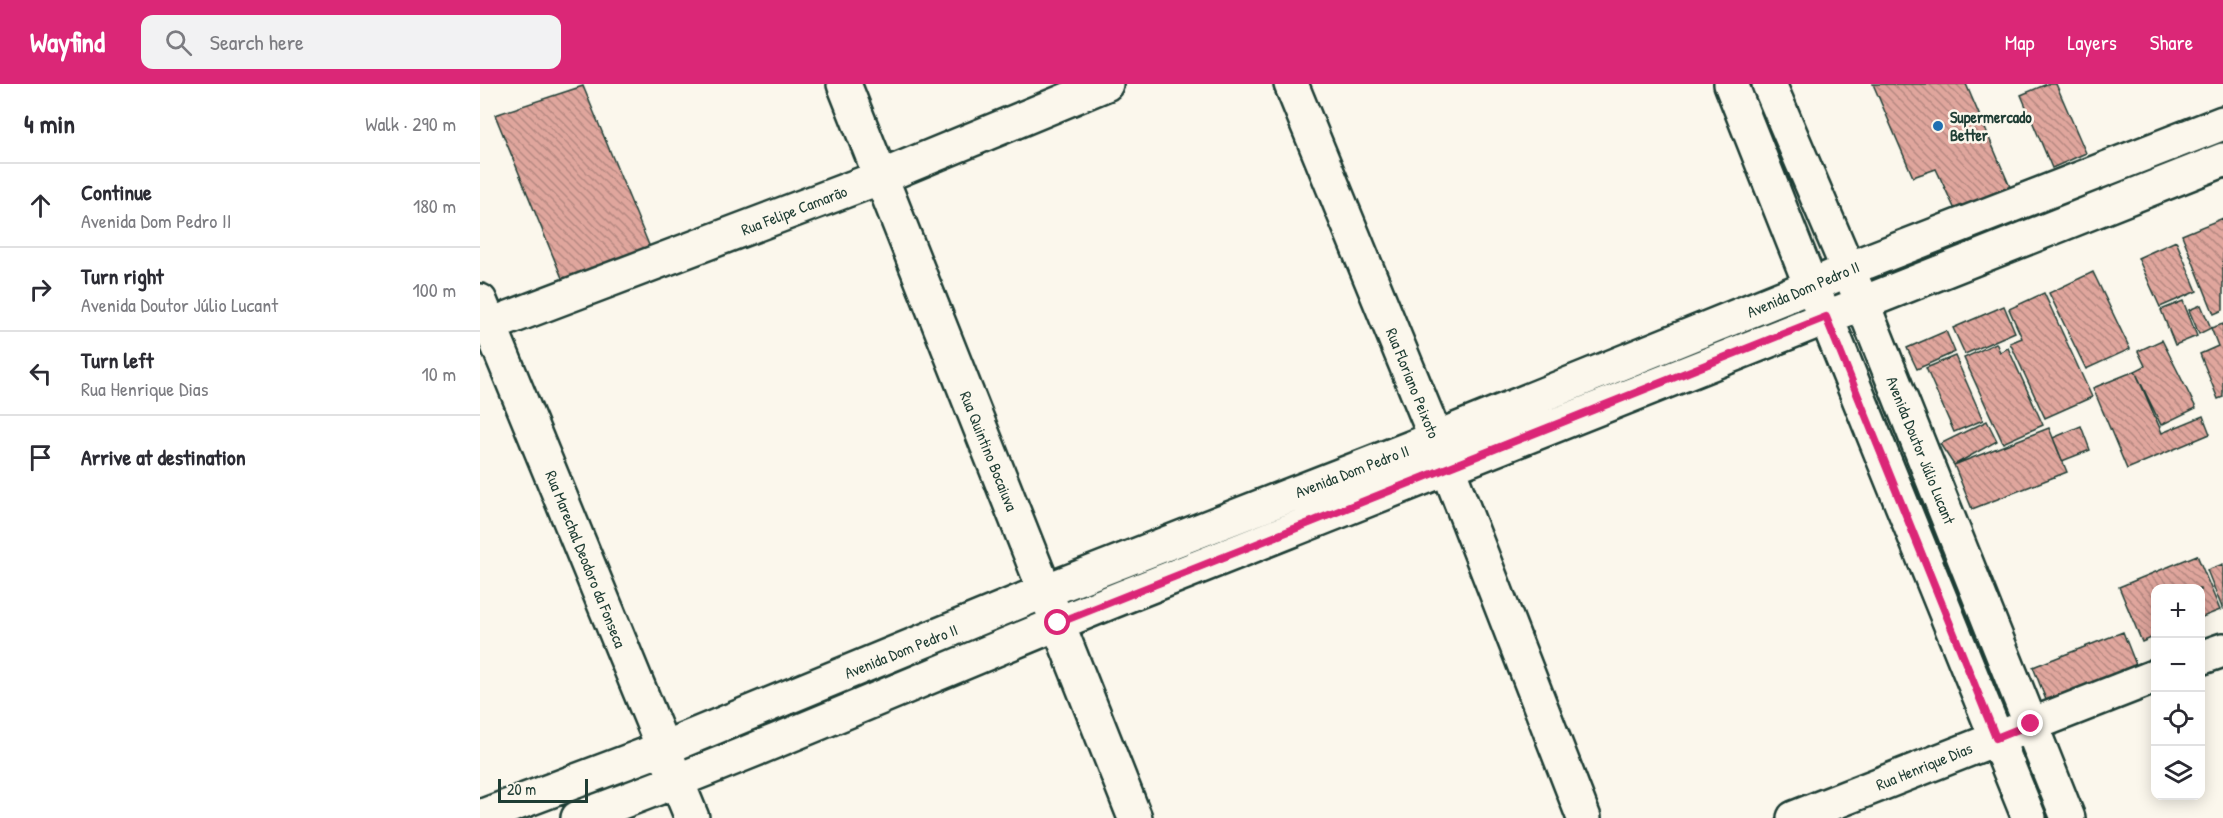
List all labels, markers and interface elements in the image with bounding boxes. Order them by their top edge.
search box [141,15,561,69]
text: Wayfind [30,23,105,61]
icon: search [162,26,195,59]
text: Search here [210,27,304,57]
text: Map [2005,28,2034,57]
text: Layers [2067,28,2117,57]
text: Share [2150,28,2193,57]
text: 4 min [24,106,75,141]
place label: Supermercado Better [1950,106,2032,146]
text: Walk · 290 m [365,110,456,137]
marker: Supermercado Better [1931,119,1945,133]
text: Continue [81,177,152,207]
street label: Rua Felipe Camarão [738,180,851,240]
icon: ahead [24,189,57,222]
text: 180 m [413,192,456,219]
text: Avenida Dom Pedro II [81,207,231,234]
street label: Avenida Dom Pedro II [1743,255,1863,323]
text: Turn right [81,261,164,291]
icon: right [24,273,57,306]
text: 100 m [413,276,456,303]
text: Avenida Doutor Júlio Lucant [81,291,278,318]
street label: Rua Floriano Peixoto [1381,325,1445,442]
text: Turn left [81,345,154,375]
icon: left [24,357,57,390]
text: 10 m [422,360,456,387]
street label: Avenida Doutor Júlio Lucant [1881,373,1961,528]
text: Rua Henrique Dias [81,375,208,402]
street label: Rua Quintino Bocaiuva [955,388,1023,514]
street label: Avenida Dom Pedro II [1292,439,1412,503]
icon: arrive [24,441,57,474]
text: Arrive at destination [81,442,246,472]
street label: Rua Marechal Deodoro da Fonseca [540,467,632,651]
map controls [2151,584,2205,800]
button: + [2151,584,2205,638]
route start [1044,609,1070,635]
street label: Avenida Dom Pedro II [841,618,961,684]
button: − [2151,638,2205,692]
button: locate [2151,692,2205,746]
route end [2017,710,2043,736]
street label: Rua Henrique Dias [1873,737,1975,795]
button: layers [2151,746,2205,800]
scale bar [498,776,588,804]
text: 20 m [507,778,536,800]

